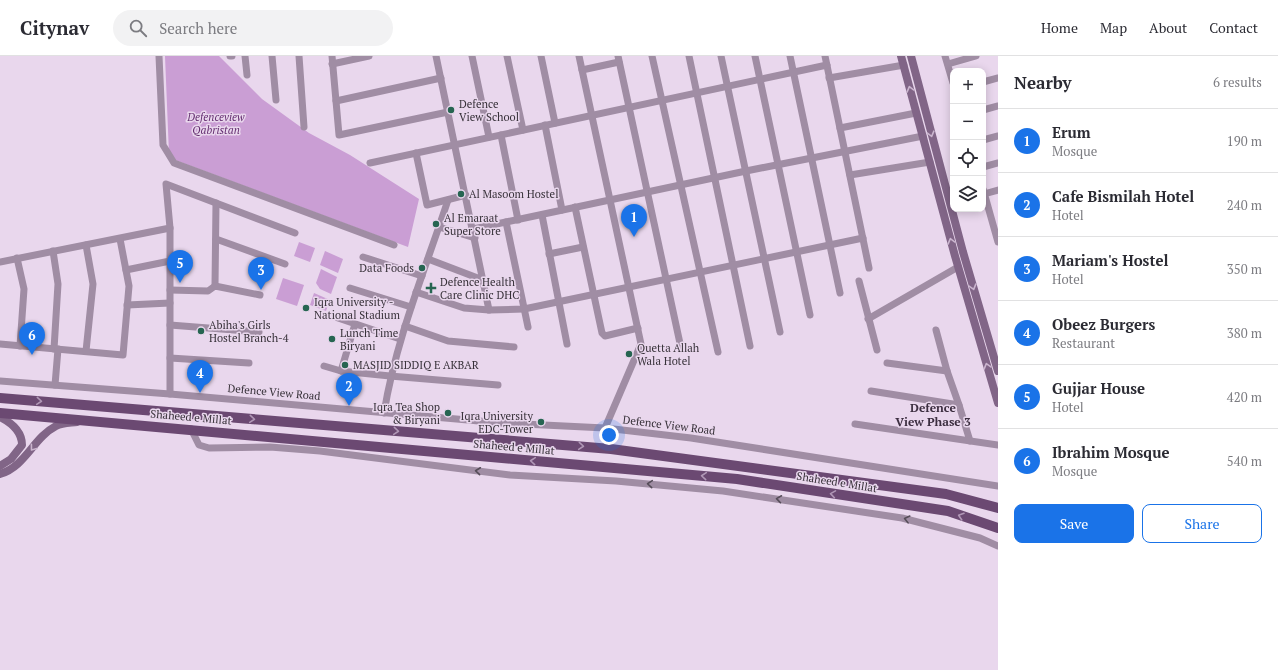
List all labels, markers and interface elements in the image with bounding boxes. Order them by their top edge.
search box [113,10,393,46]
text: Citynav [20,15,89,40]
icon: search [127,17,149,39]
text: Search here [159,18,237,38]
text: Home [1041,18,1078,37]
text: Map [1100,18,1127,37]
text: About [1149,18,1187,37]
text: Contact [1209,18,1258,37]
map controls [950,68,986,212]
button: + [950,68,986,104]
text: Nearby [1014,71,1072,94]
text: 6 results [1213,73,1262,91]
one-way arrow [906,85,915,92]
place label: Defence View School [459,97,519,124]
button: − [950,104,986,140]
marker: Defence View School [446,105,456,115]
park label: Defenceview Qabristan [186,110,245,137]
text: Erum [1052,122,1091,142]
one-way arrow [926,131,935,138]
text: 1 [1023,132,1031,150]
text: 190 m [1227,132,1262,150]
button: locate [950,140,986,176]
text: Mosque [1052,142,1097,160]
button: layers [950,176,986,212]
text: Cafe Bismilah Hotel [1052,186,1194,206]
place label: Al Masoom Hostel [469,187,558,201]
marker: Al Masoom Hostel [456,189,466,199]
text: 2 [1023,196,1031,214]
text: 240 m [1227,196,1262,214]
pin: 1 [621,204,647,237]
text: Hotel [1052,206,1084,224]
place label: Al Emaraat Super Store [444,211,501,238]
marker: Al Emaraat Super Store [431,219,441,229]
one-way arrow [947,238,956,245]
pin: 5 [167,250,193,283]
text: Mariam's Hostel [1052,250,1168,270]
pin: 3 [248,257,274,290]
text: 3 [1023,260,1031,278]
text: 350 m [1227,260,1262,278]
place label: Data Foods [359,261,414,275]
marker: Data Foods [417,263,427,273]
text: Hotel [1052,270,1084,288]
place label: Defence Health Care Clinic DHC [440,275,519,302]
marker: Defence Health Care Clinic DHC [425,282,437,294]
one-way arrow [968,283,977,290]
place label: Iqra University - National Stadium [314,295,400,322]
marker: Iqra University - National Stadium [301,303,311,313]
text: Obeez Burgers [1052,314,1155,334]
place label: Abiha's Girls Hostel Branch-4 [209,318,289,345]
pin: 6 [19,322,45,355]
text: 4 [1023,324,1031,342]
text: 380 m [1227,324,1262,342]
marker: Abiha's Girls Hostel Branch-4 [196,326,206,336]
place label: Lunch Time Biryani [340,326,399,353]
marker: Lunch Time Biryani [327,334,337,344]
text: Restaurant [1052,334,1115,352]
place label: Quetta Allah Wala Hotel [637,341,700,368]
marker: Quetta Allah Wala Hotel [624,349,634,359]
place label: MASJID SIDDIQ E AKBAR [353,358,479,372]
pin: 4 [187,360,213,393]
marker: MASJID SIDDIQ E AKBAR [340,360,350,370]
one-way arrow [983,363,992,370]
pin: 2 [336,373,362,406]
text: Gujjar House [1052,378,1145,398]
street label: Defence View Road [227,381,321,403]
text: 5 [1023,388,1031,406]
text: 420 m [1227,388,1262,406]
one-way arrow [36,397,42,406]
text: Hotel [1052,398,1084,416]
place label: Iqra Tea Shop & Biryani [373,400,440,427]
district label: Defence View Phase 3 [895,400,971,429]
street label: Shaheed e Millat [150,406,232,428]
marker: Iqra Tea Shop & Biryani [443,408,453,418]
place label: Iqra University EDC-Tower [461,409,534,436]
street label: Defence View Road [622,412,716,438]
one-way arrow [249,414,255,423]
marker: Iqra University EDC-Tower [536,417,546,427]
your location [599,425,619,445]
one-way arrow [393,426,399,435]
street label: Shaheed e Millat [473,436,555,458]
one-way arrow [578,442,584,451]
text: Ibrahim Mosque [1052,442,1170,462]
one-way arrow [30,444,37,451]
text: 6 [1023,452,1031,470]
text: 540 m [1227,452,1262,470]
one-way arrow [530,456,536,465]
text: Mosque [1052,462,1097,480]
one-way arrow [475,467,481,476]
street label: Shaheed e Millat [796,469,878,495]
one-way arrow [701,472,707,481]
one-way arrow [646,479,653,488]
one-way arrow [830,490,836,499]
one-way arrow [776,495,782,504]
button: Save [1014,504,1134,543]
button: Share [1142,504,1262,543]
one-way arrow [958,512,965,521]
one-way arrow [904,516,910,524]

